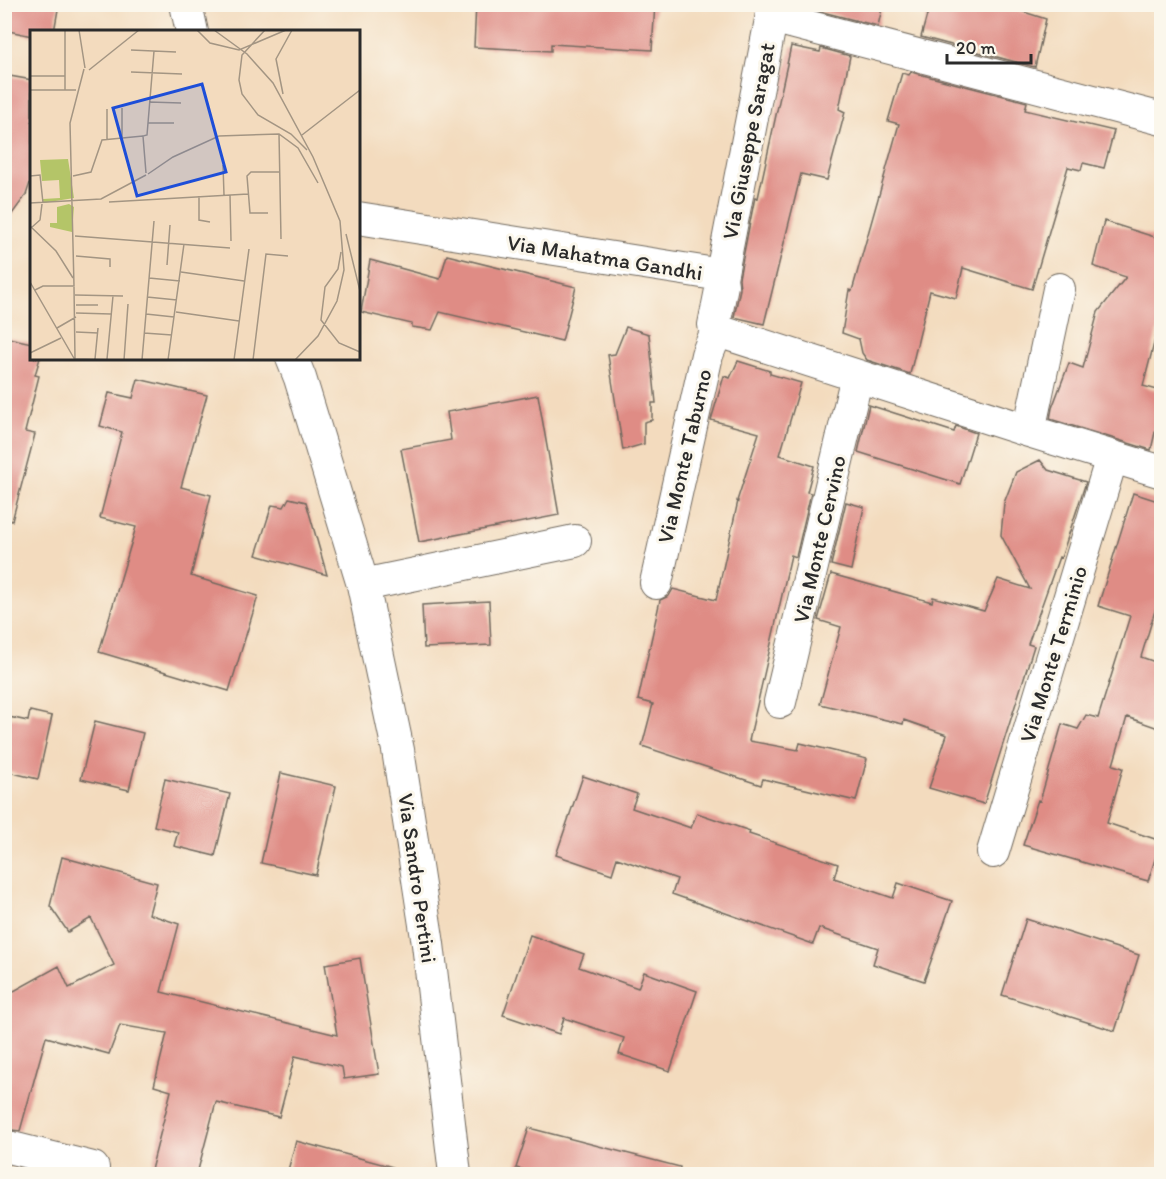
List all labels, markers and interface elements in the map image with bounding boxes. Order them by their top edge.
scale bar [947,27,1031,65]
inset map [30,30,360,360]
text: 20 m [956,37,996,59]
street label: Via Giuseppe Saragat [716,40,781,242]
street label: Via Mahatma Gandhi [505,229,705,286]
street label: Via Monte Taburno [651,366,718,546]
street label: Via Monte Cervino [787,453,852,626]
street label: Via Monte Terminio [1014,562,1093,746]
street label: Via Sandro Pertini [392,792,443,965]

